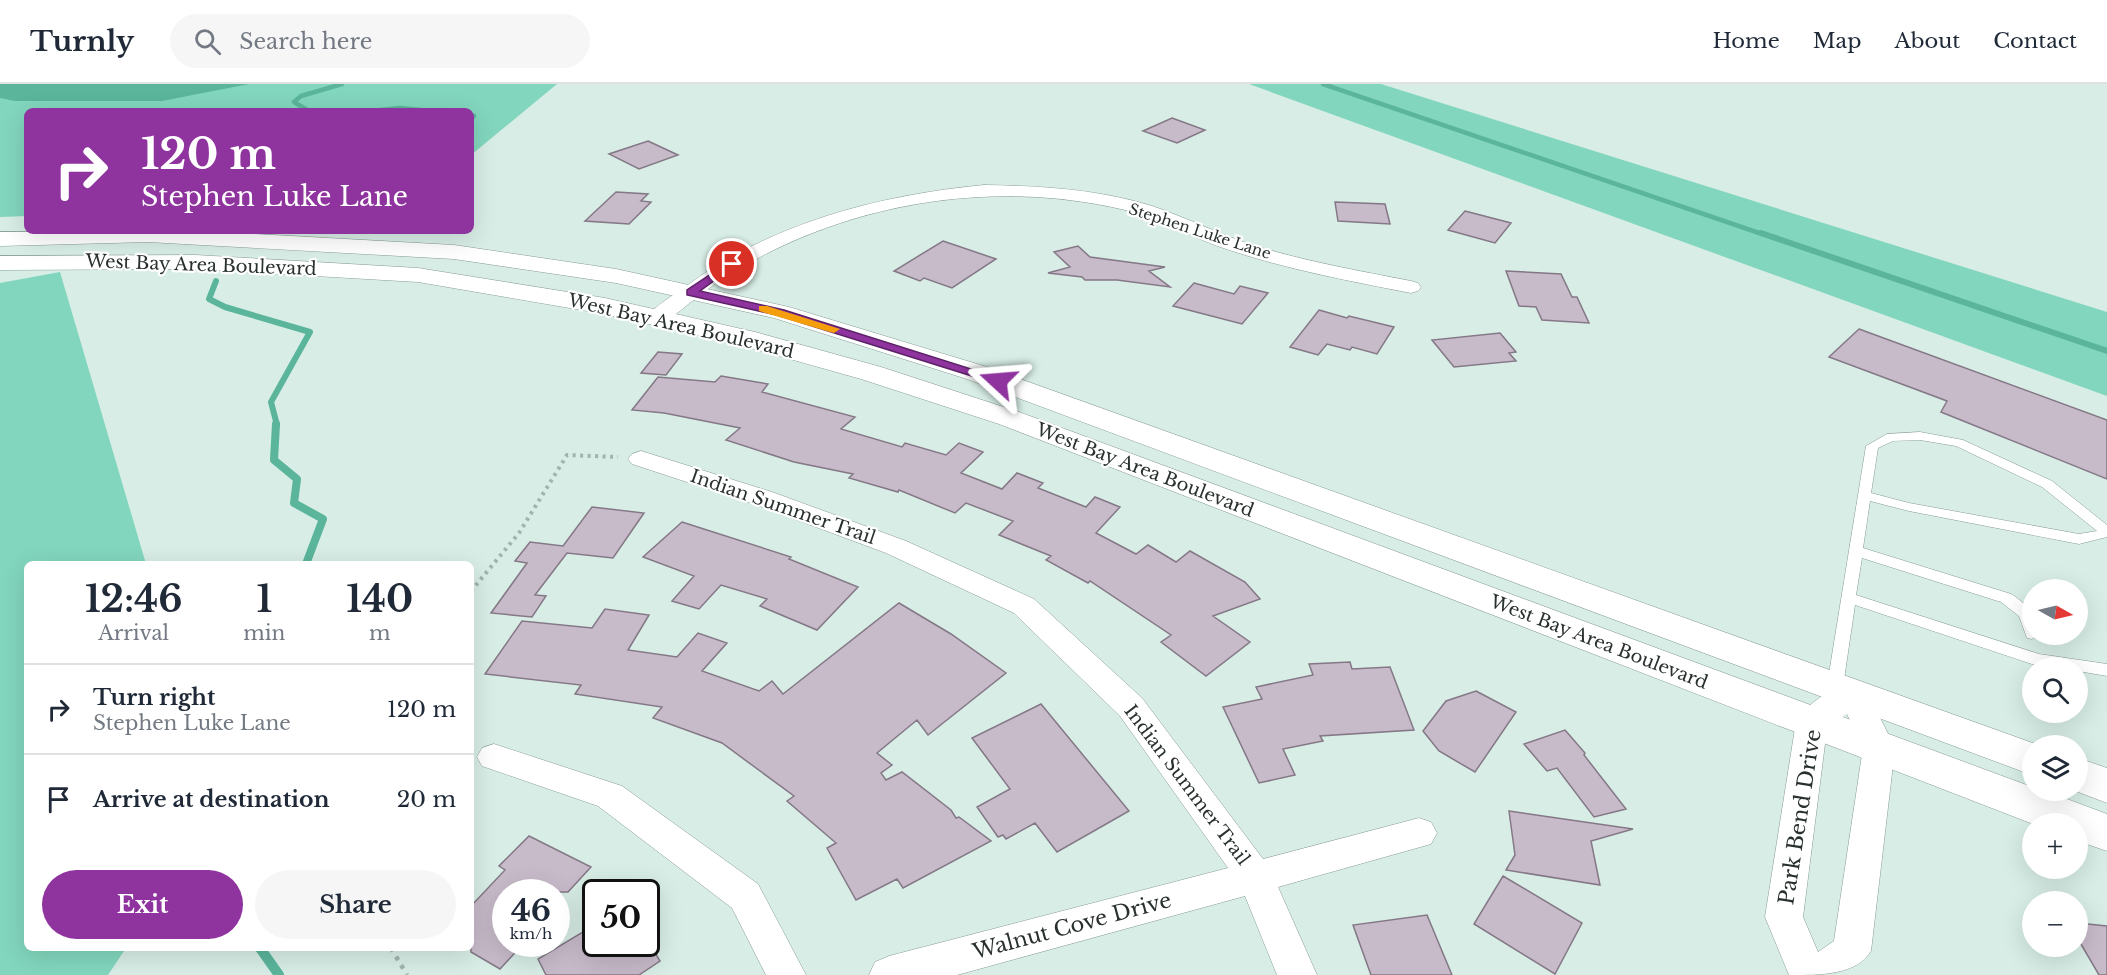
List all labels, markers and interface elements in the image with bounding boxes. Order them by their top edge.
search box [170,14,590,68]
text: Turnly [30,24,134,59]
icon: search [191,25,224,58]
text: Search here [239,28,372,55]
text: Home [1713,28,1780,54]
text: Map [1813,28,1861,54]
text: About [1894,28,1960,54]
text: Contact [1993,28,2077,54]
text: 120 m [141,128,276,180]
icon: right [42,132,120,210]
text: Stephen Luke Lane [141,180,408,213]
street label: Stephen Luke Lane [1127,199,1273,263]
pin [706,238,757,289]
icon: arrive [715,247,748,280]
street label: West Bay Area Boulevard [84,250,317,280]
street label: West Bay Area Boulevard [565,289,796,363]
position arrow [966,349,1030,413]
street label: West Bay Area Boulevard [1032,418,1257,522]
street label: Indian Summer Trail [687,465,879,549]
text: 12:46 [85,577,182,622]
text: 1 [257,577,272,622]
text: 140 [346,577,413,622]
north arrow [2022,579,2088,645]
map controls [2022,579,2088,957]
street label: West Bay Area Boulevard [1486,590,1711,694]
text: Arrival [98,621,169,645]
text: min [243,621,285,645]
text: m [369,621,390,645]
button: search [2022,657,2088,723]
text: Turn right [93,684,215,711]
icon: right [42,693,75,726]
text: 120 m [387,696,456,723]
street label: Indian Summer Trail [1120,701,1254,869]
text: Stephen Luke Lane [93,711,291,735]
street label: Park Bend Drive [1773,727,1827,907]
button: layers [2022,735,2088,801]
icon: arrive [42,783,75,816]
text: Arrive at destination [93,786,330,813]
text: 20 m [397,786,456,813]
button: + [2022,813,2088,879]
button: Exit [42,870,243,939]
button: Share [255,870,456,939]
speed limit sign: 50 [582,879,660,957]
street label: Walnut Cove Drive [969,887,1174,965]
button: − [2022,891,2088,957]
text: 46 [511,892,551,929]
text: km/h [510,924,552,943]

